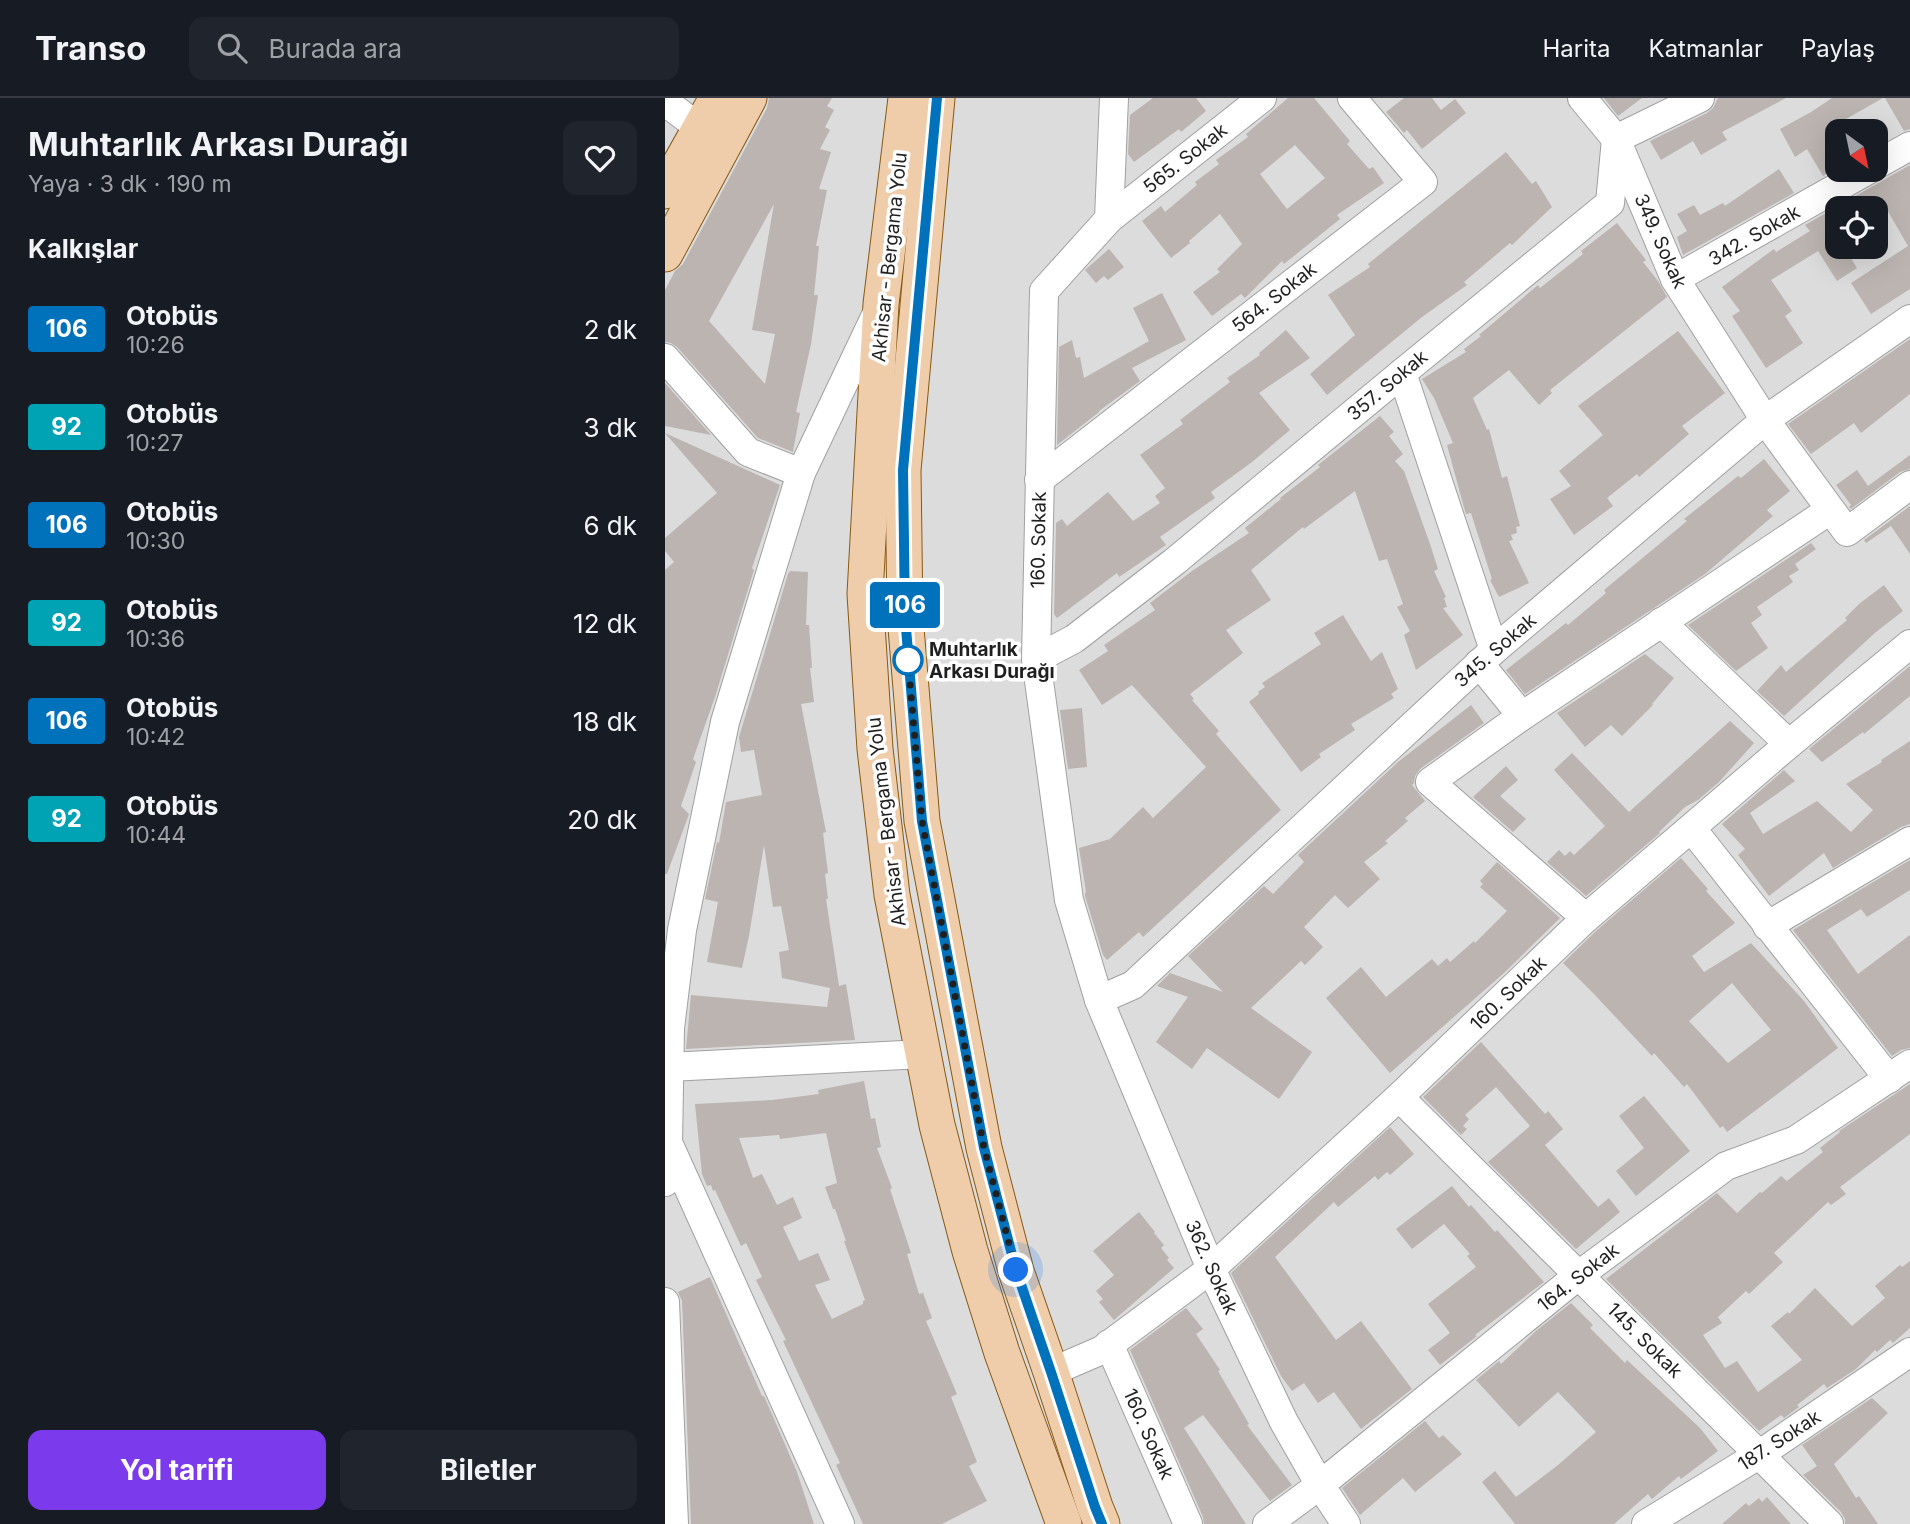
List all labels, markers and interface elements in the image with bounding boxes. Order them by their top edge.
search box [189,17,679,80]
text: Transo [35,28,147,68]
icon: search [213,29,251,67]
text: Burada ara [269,33,402,64]
text: Harita [1543,34,1611,63]
text: Katmanlar [1649,34,1763,63]
text: Paylaş [1801,34,1875,63]
street label: 565. Sokak [1139,118,1232,198]
north arrow [1825,119,1888,182]
map controls [1825,119,1888,259]
button: heart [563,121,637,195]
text: Muhtarlık Arkası Durağı [28,124,408,164]
street label: Akhisar - Bergama Yolu [867,151,912,363]
text: Yaya · 3 dk · 190 m [28,170,232,198]
street label: 349. Sokak [1629,190,1692,293]
button: locate [1825,196,1888,259]
street label: 342. Sokak [1705,200,1804,271]
text: Kalkışlar [28,233,138,264]
street label: 564. Sokak [1227,257,1322,338]
text: Otobüs [126,300,218,331]
text: 106 [45,314,88,343]
text: 2 dk [584,314,637,345]
text: 10:26 [126,331,185,359]
street label: 357. Sokak [1343,345,1433,426]
text: Otobüs [126,398,218,429]
text: 92 [51,412,82,441]
text: 3 dk [583,412,637,443]
text: 10:27 [126,429,184,457]
street label: 160. Sokak [1026,491,1051,589]
text: Otobüs [126,496,218,527]
text: 106 [45,510,88,539]
text: 6 dk [583,510,637,541]
text: 10:30 [126,527,185,555]
line badge: 106 [865,582,945,628]
text: 106 [884,590,926,619]
text: Otobüs [126,594,218,625]
text: 92 [51,608,82,637]
text: 12 dk [573,608,637,639]
street label: 345. Sokak [1450,608,1541,692]
text: 10:36 [126,625,185,653]
place label: Muhtarlık Arkası Durağı [929,638,1055,683]
marker: Muhtarlık Arkası Durağı [893,645,923,675]
text: Otobüs [126,692,218,723]
text: 106 [45,706,88,735]
text: 18 dk [573,706,637,737]
street label: Akhisar - Bergama Yolu [862,716,911,928]
text: 10:42 [126,723,185,751]
text: Otobüs [126,790,218,821]
text: 92 [51,804,82,833]
text: 20 dk [567,804,637,835]
text: 10:44 [126,821,186,849]
street label: 160. Sokak [1465,951,1552,1035]
street label: 362. Sokak [1180,1216,1243,1319]
street label: 164. Sokak [1533,1238,1624,1316]
your location [998,1252,1033,1287]
street label: 145. Sokak [1602,1298,1687,1383]
street label: 160. Sokak [1118,1385,1179,1484]
street label: 187. Sokak [1734,1405,1825,1476]
button: Yol tarifi [28,1430,326,1510]
button: Biletler [340,1430,637,1510]

